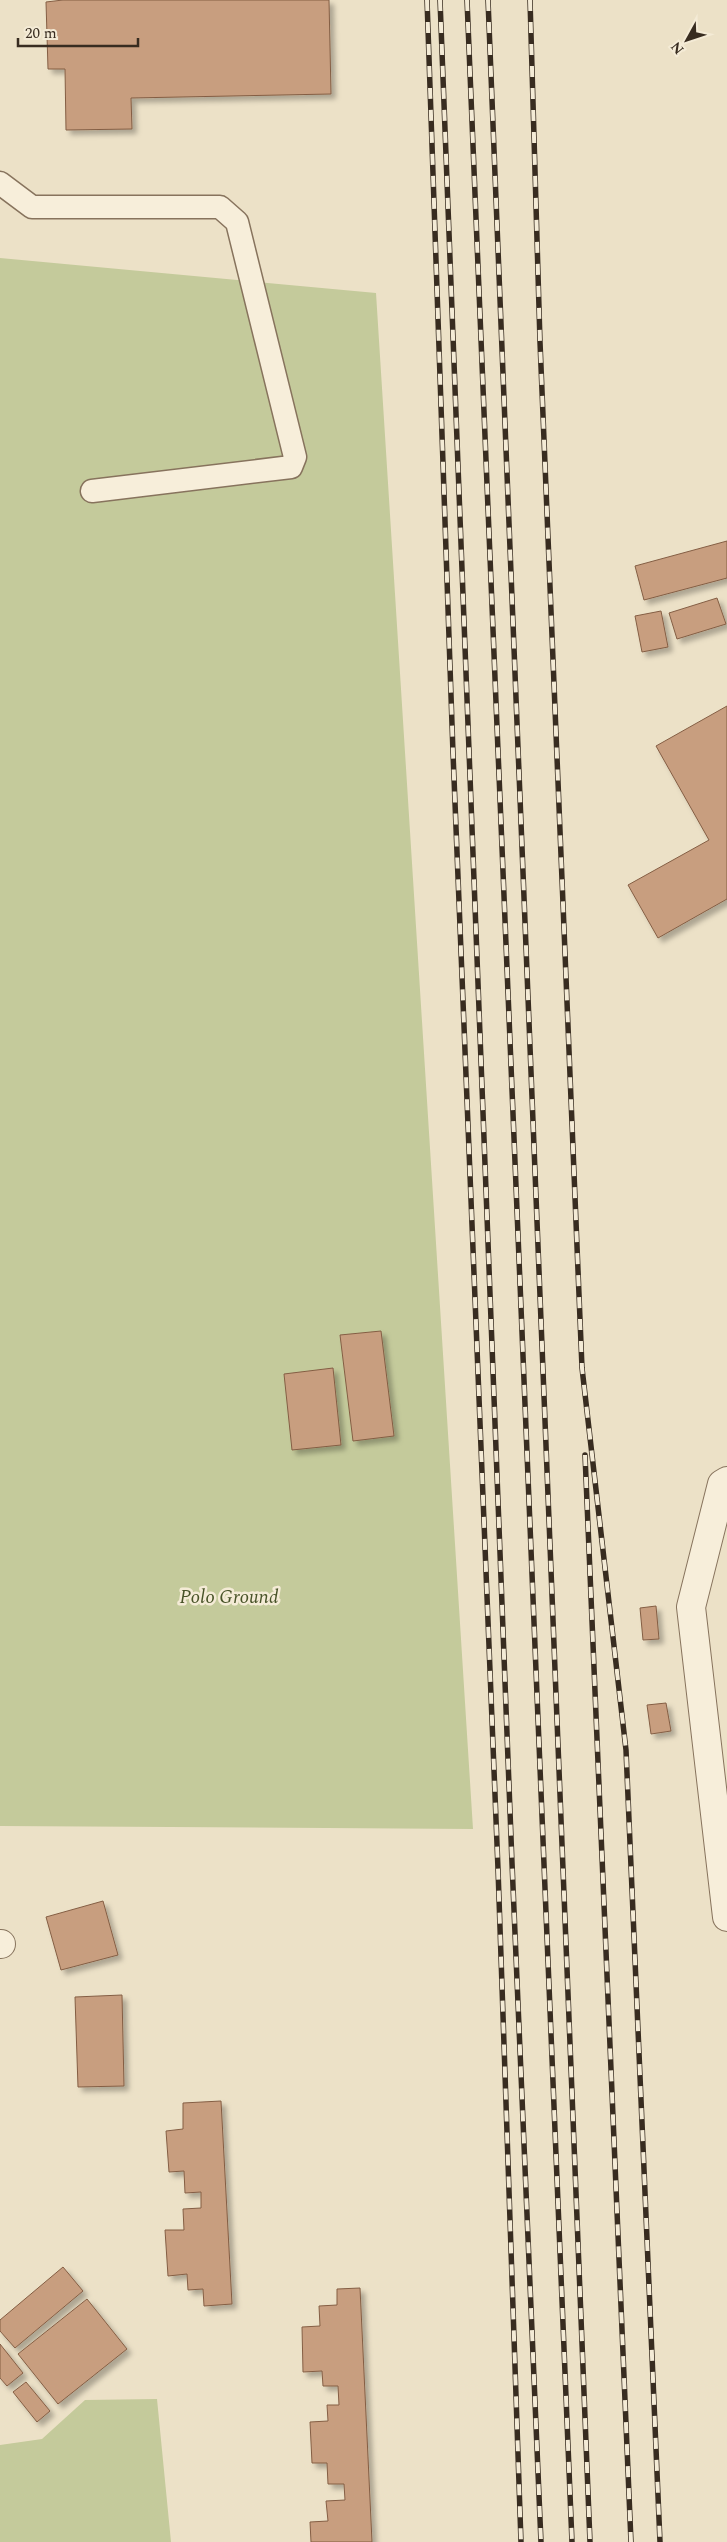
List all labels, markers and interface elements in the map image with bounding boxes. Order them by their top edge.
scale bar [18,15,138,47]
north arrow [662,15,712,65]
text: 20 m [25,22,57,45]
text: N [666,37,689,59]
park label: Polo Ground [180,1583,279,1612]

